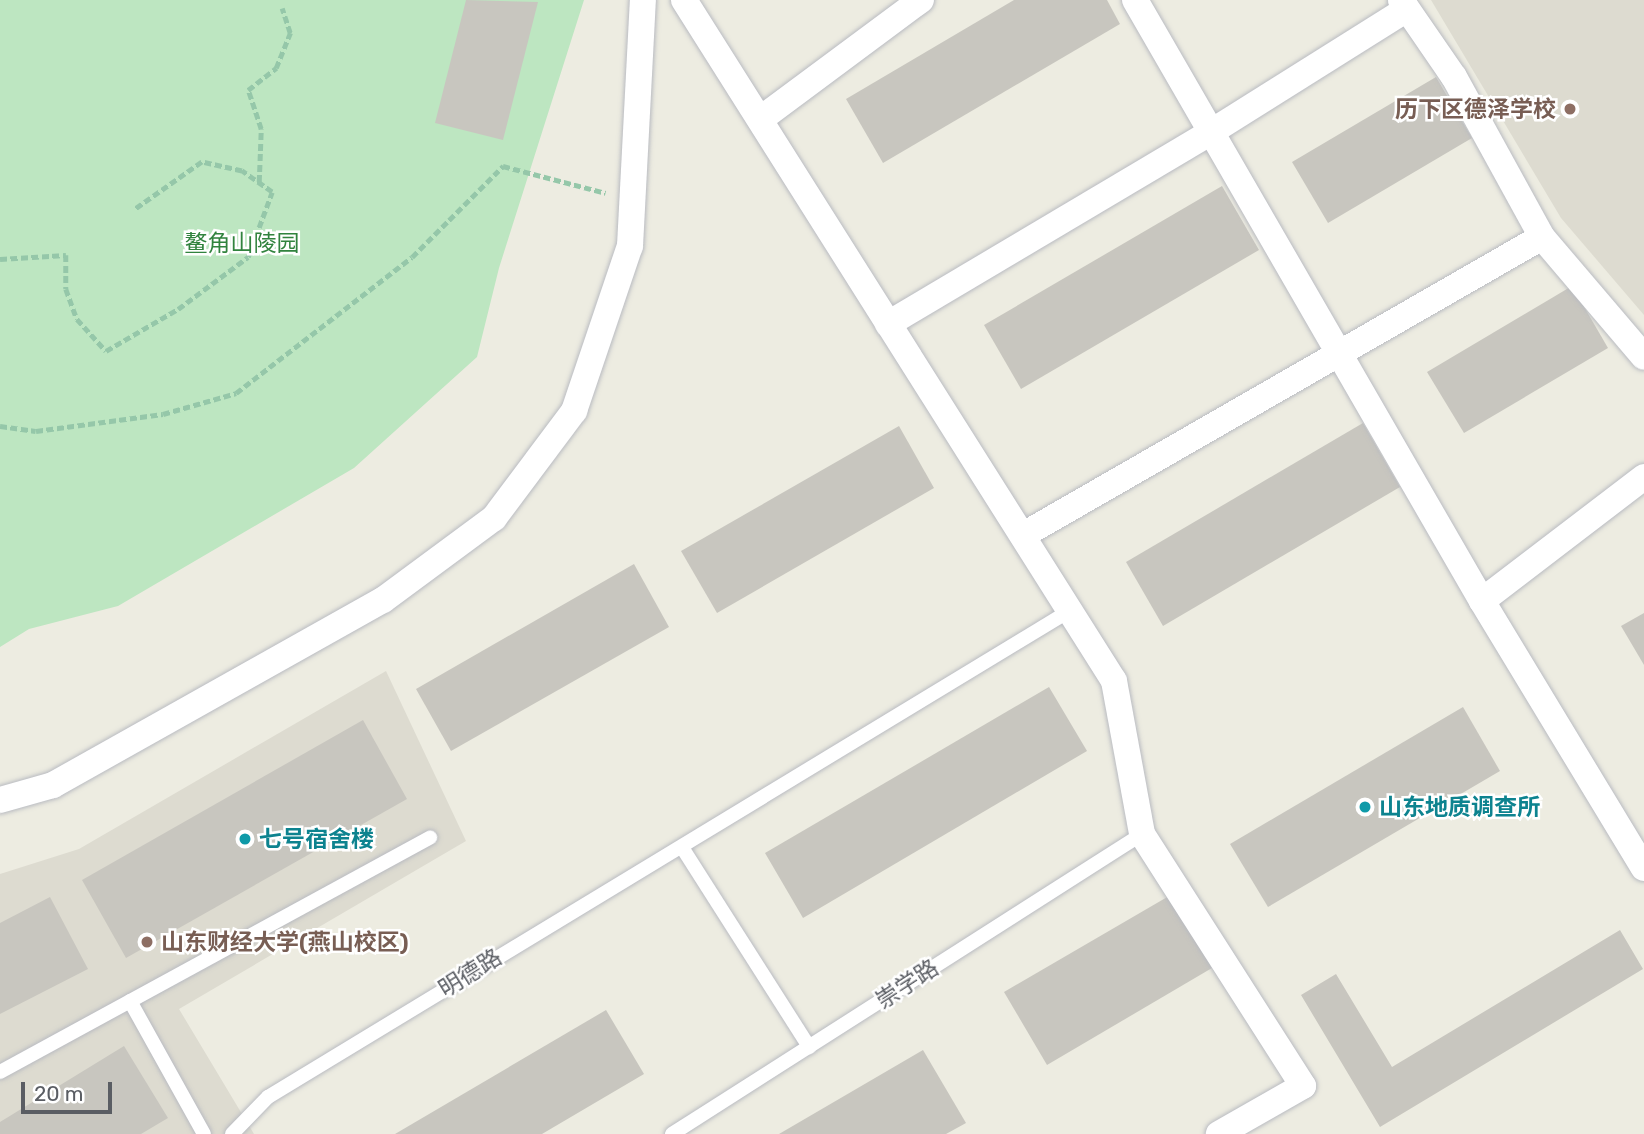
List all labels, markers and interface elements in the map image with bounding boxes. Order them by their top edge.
place label: 历下区德泽学校 [1395,95,1556,123]
marker: 历下区德泽学校 [1562,101,1578,117]
park label: 鳌角山陵园 [185,229,299,257]
place label: 山东地质调查所 [1379,793,1540,821]
marker: 山东地质调查所 [1357,799,1373,815]
place label: 七号宿舍楼 [259,825,374,853]
marker: 七号宿舍楼 [237,831,253,847]
place label: 山东财经大学(燕山校区) [161,928,409,956]
marker: 山东财经大学(燕山校区) [139,934,155,950]
street label: 明德路 [433,943,507,1003]
street label: 崇学路 [871,954,943,1014]
scale bar [24,1068,116,1112]
text: 20 m [34,1081,83,1106]

